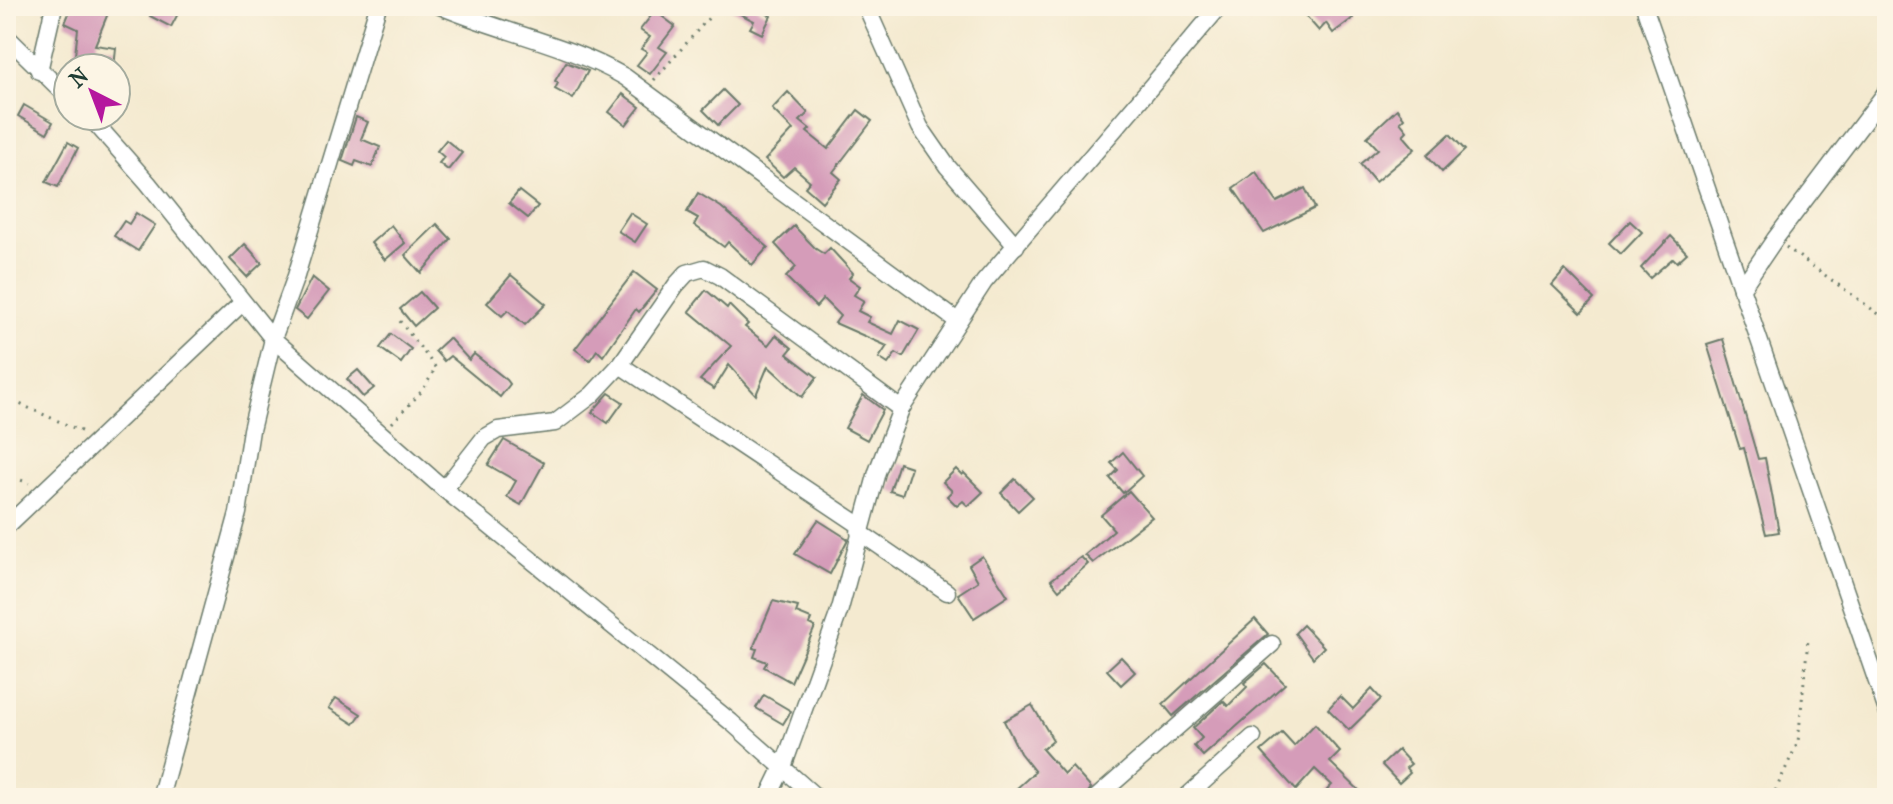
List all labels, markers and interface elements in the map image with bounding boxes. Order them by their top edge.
north arrow [52,52,132,132]
text: N [64,62,94,93]

